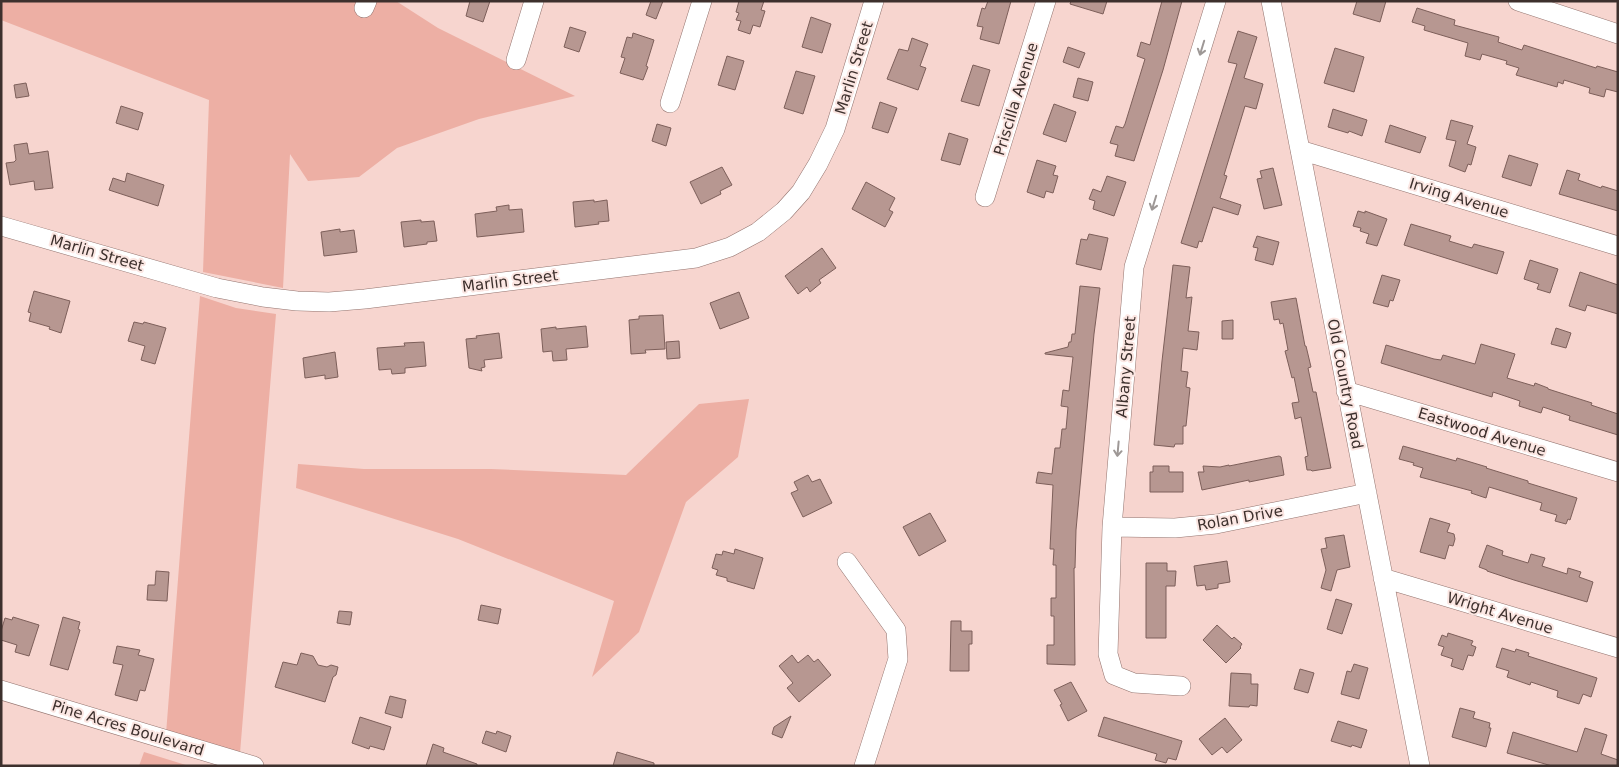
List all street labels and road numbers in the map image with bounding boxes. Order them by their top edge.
street label: Marlin Street [831,19,877,117]
street label: Priscilla Avenue [990,40,1042,158]
street label: Irving Avenue [1407,174,1511,222]
street label: Marlin Street [48,231,146,275]
street label: Marlin Street [461,266,559,296]
street label: Albany Street [1113,315,1139,419]
street label: Old Country Road [1324,317,1366,451]
street label: Eastwood Avenue [1416,404,1548,460]
street label: Rolan Drive [1196,502,1284,534]
street label: Wright Avenue [1445,588,1555,638]
street label: Pine Acres Boulevard [50,696,206,760]

